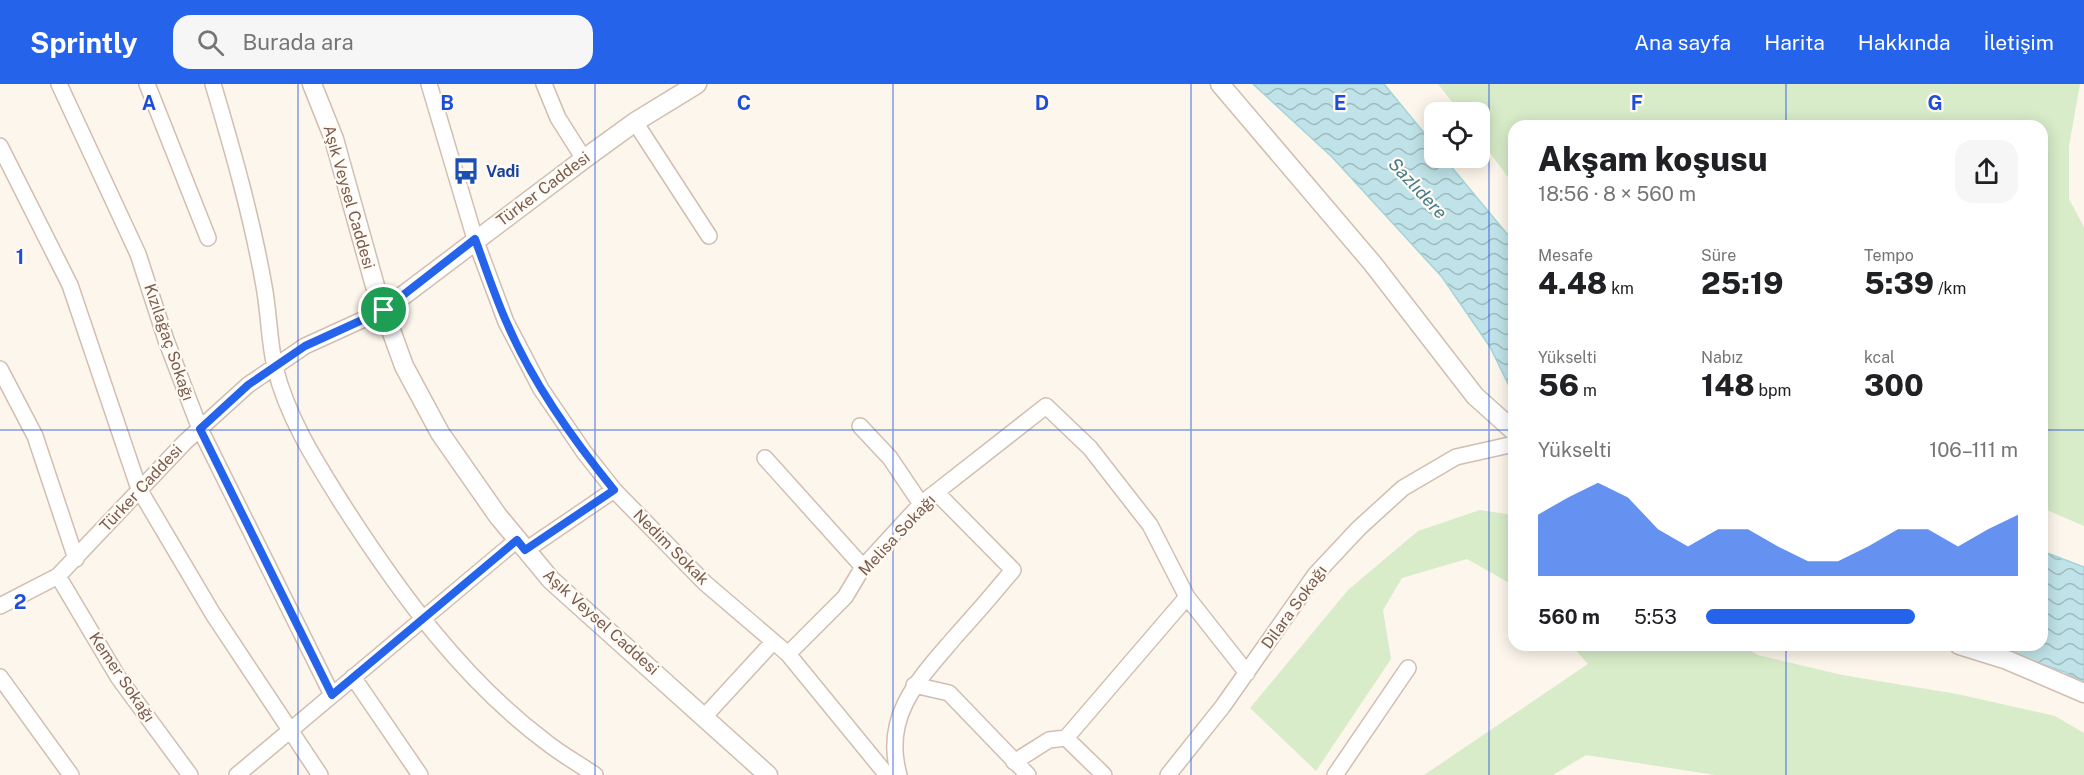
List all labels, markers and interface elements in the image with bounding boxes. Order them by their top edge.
search box [173,15,593,69]
text: Sprintly [30,26,137,59]
icon: search [194,26,227,59]
text: Burada ara [242,29,354,55]
text: Ana sayfa [1634,30,1731,55]
text: Harita [1764,30,1825,55]
text: Hakkında [1858,30,1951,55]
text: İletişim [1984,30,2054,55]
text: A [142,91,156,115]
text: B [440,91,454,115]
text: C [737,91,751,115]
text: D [1035,91,1049,115]
text: E [1334,91,1346,115]
text: F [1631,91,1643,115]
text: G [1927,91,1943,115]
map controls [1424,102,1490,168]
button: locate [1424,102,1490,168]
street label: Aşık Veysel Caddesi [319,123,379,271]
text: Akşam koşusu [1538,140,1768,178]
button: share [1955,140,2018,203]
street label: Türker Caddesi [493,148,593,230]
water label: Sazlıdere [1384,153,1452,223]
bus stop icon: Vadi [451,156,481,186]
place label: Vadi [486,162,520,181]
text: 18:56 · 8 × 560 m [1538,182,1696,206]
text: 1 [16,245,24,269]
text: Mesafe [1538,246,1593,265]
text: Süre [1701,246,1736,265]
text: Tempo [1864,246,1914,265]
text: 4.48 [1538,265,1607,301]
text: 25:19 [1701,265,1783,301]
text: 5:39 [1864,265,1934,301]
text: km [1607,279,1634,298]
text: /km [1934,279,1966,298]
street label: Kızılağaç Sokağı [140,281,198,403]
pin [358,284,409,335]
icon: arrive [367,293,400,326]
text: Yükselti [1538,348,1597,367]
text: Nabız [1701,348,1743,367]
text: kcal [1864,348,1895,367]
text: 56 [1538,367,1579,403]
text: 148 [1701,367,1755,403]
text: 300 [1864,367,1924,403]
text: m [1579,381,1597,400]
text: bpm [1755,381,1791,400]
text: Yükselti [1538,438,1611,462]
text: 106–111 m [1929,438,2018,462]
street label: Türker Caddesi [96,441,186,535]
street label: Melisa Sokağı [855,491,939,579]
street label: Nedim Sokak [629,505,713,589]
street label: Dilara Sokağı [1257,562,1331,652]
street label: Aşık Veysel Caddesi [539,565,663,679]
text: 2 [14,590,26,614]
text: 560 m [1538,605,1600,629]
text: 5:53 [1634,605,1677,629]
street label: Kemer Sokağı [85,629,159,725]

